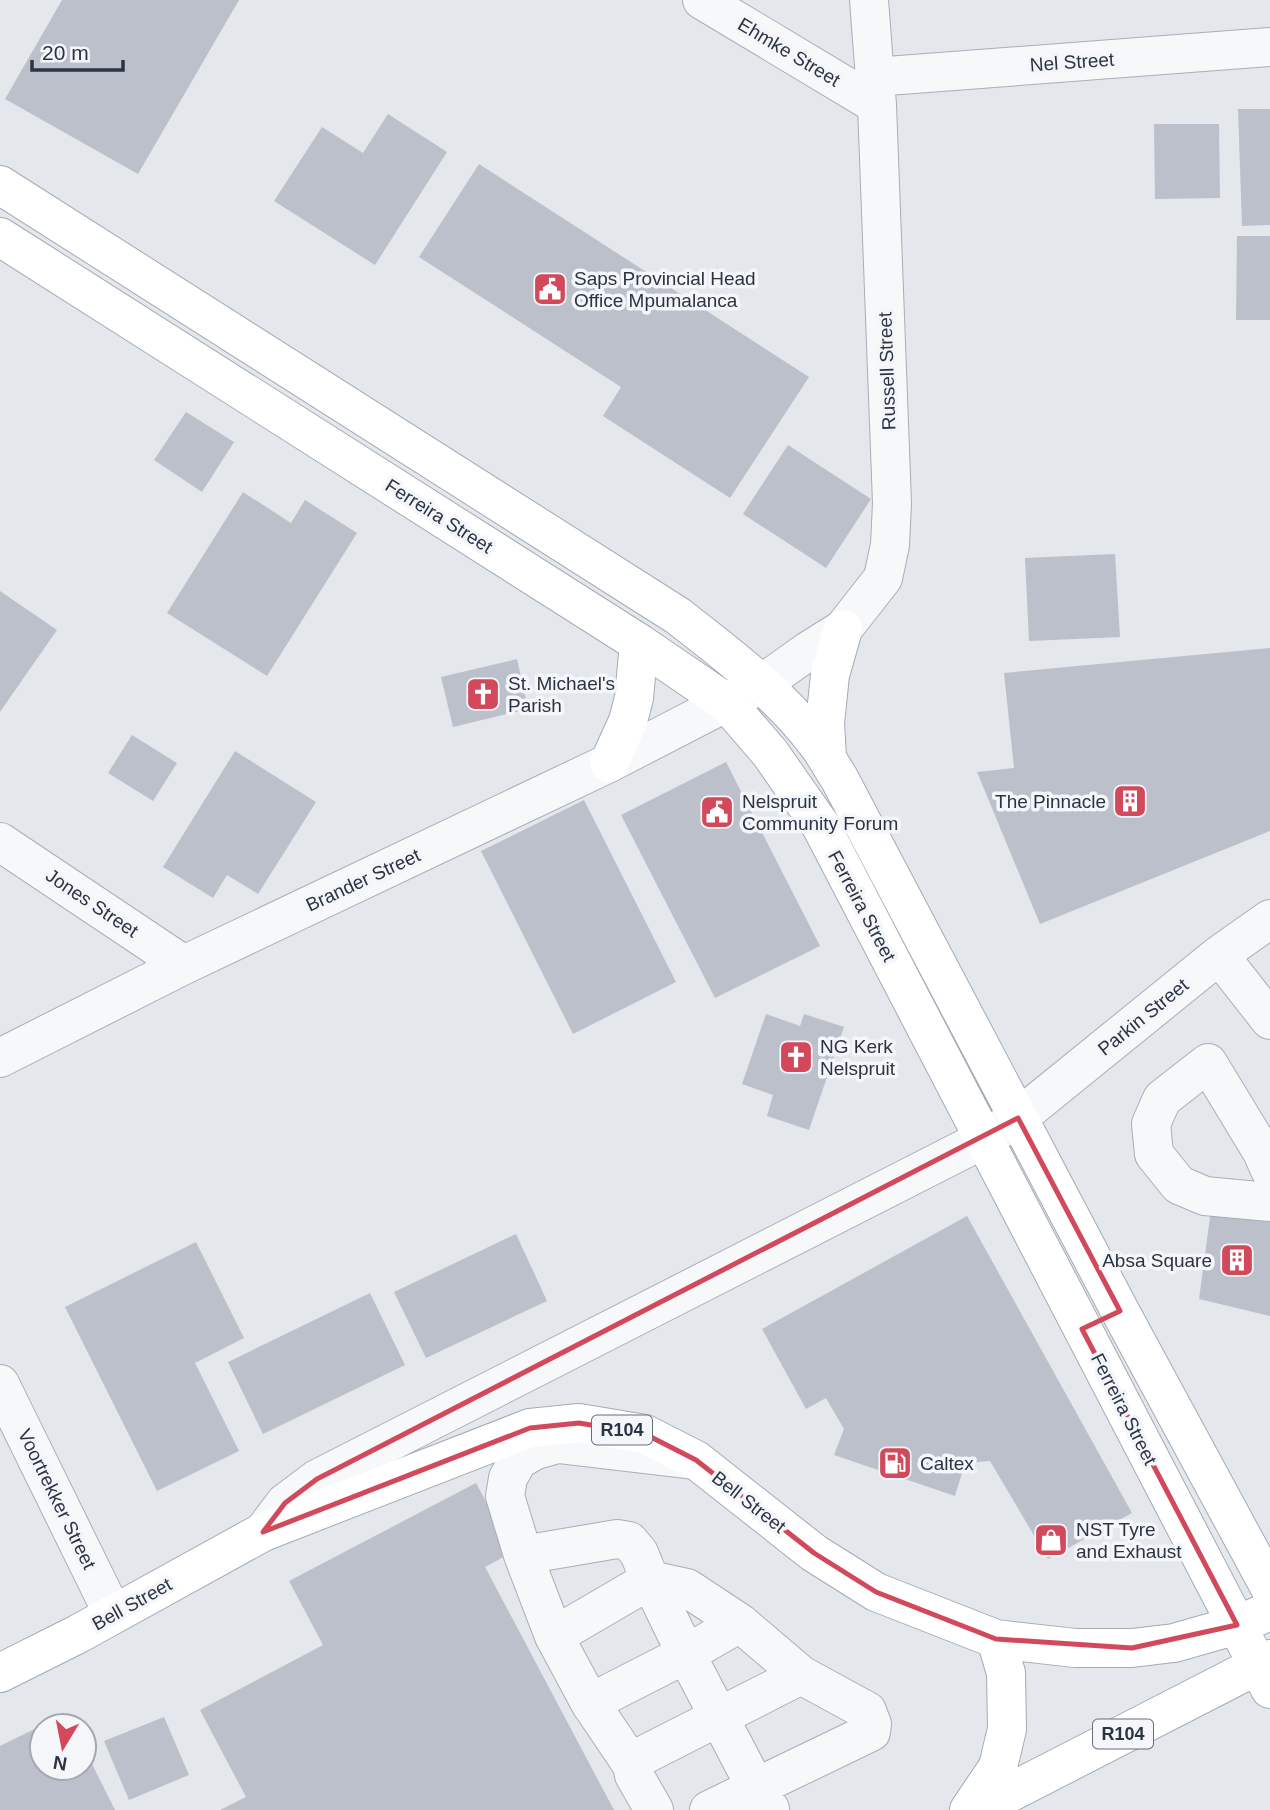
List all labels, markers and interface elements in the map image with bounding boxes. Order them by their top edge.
street label: Ehmke Street [734,13,844,91]
scale bar [32,28,122,72]
text: 20 m [42,41,89,64]
street label: Nel Street [1029,49,1116,75]
place label: Saps Provincial Head Office Mpumalanca [574,268,756,311]
public building icon: Saps Provincial Head Office Mpumalanca [531,270,569,308]
street label: Russell Street [874,311,900,430]
street label: Ferreira Street [381,475,497,558]
place label: St. Michael's Parish [508,673,615,716]
church icon: St. Michael's Parish [464,675,502,713]
building icon: The Pinnacle [1111,782,1149,820]
place label: Nelspruit Community Forum [742,791,898,834]
place label: The Pinnacle [995,791,1106,812]
public building icon: Nelspruit Community Forum [698,793,736,831]
street label: Brander Street [303,844,424,916]
street label: Ferreira Street [824,847,900,966]
street label: Jones Street [42,864,143,942]
street label: Parkin Street [1094,974,1193,1060]
place label: NG Kerk Nelspruit [820,1036,896,1079]
church icon: NG Kerk Nelspruit [777,1038,815,1076]
building icon: Absa Square [1218,1241,1256,1279]
place label: Absa Square [1102,1250,1212,1271]
street label: Ferreira Street [1087,1350,1161,1469]
road number: R104 [592,1415,652,1444]
street label: Voortrekker Street [14,1426,100,1573]
fuel station icon: Caltex [876,1444,914,1482]
place label: Caltex [920,1453,974,1474]
street label: Bell Street [708,1467,791,1538]
place label: NST Tyre and Exhaust [1076,1519,1182,1562]
shop icon: NST Tyre and Exhaust [1032,1521,1070,1559]
street label: Bell Street [89,1573,176,1634]
north arrow [28,1712,98,1782]
road number: R104 [1093,1720,1153,1749]
text: N [52,1752,69,1775]

